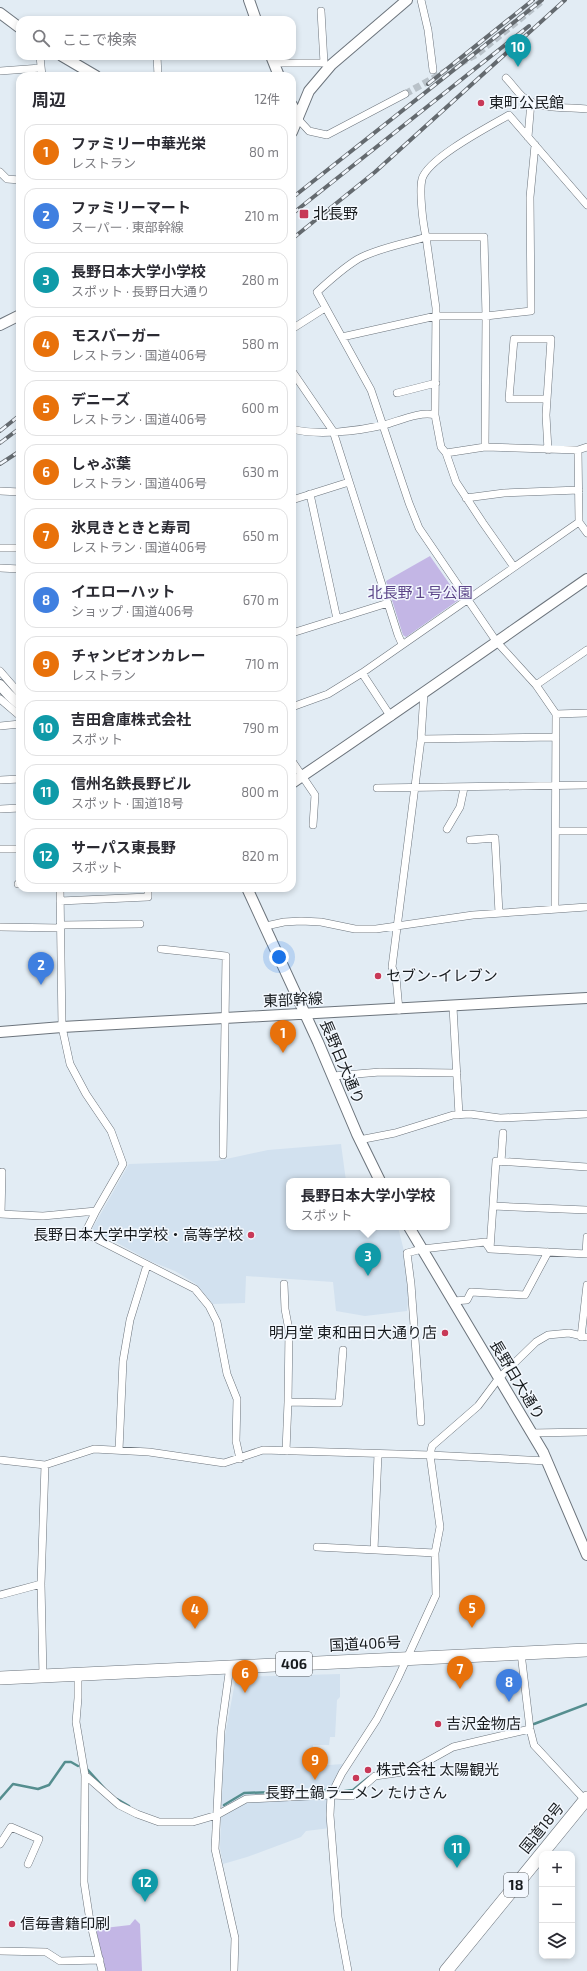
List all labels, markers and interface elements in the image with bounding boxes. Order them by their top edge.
search box [16,16,296,60]
icon: search [30,27,52,49]
text: ここで検索 [62,30,137,48]
pin: 10 [505,34,531,67]
text: 周辺 [32,89,66,109]
text: 12件 [255,91,280,107]
place label: 東町公民館 [489,93,564,111]
marker: 東町公民館 [476,98,486,108]
text: ファミリー中華光栄 [71,134,206,152]
text: 1 [43,144,49,160]
text: 80 m [249,144,279,160]
text: レストラン [71,155,136,171]
text: ファミリーマート [71,198,191,216]
place label: 北長野 [313,204,358,222]
text: 2 [42,208,50,224]
text: 210 m [244,208,279,224]
marker: 北長野 [298,208,310,220]
text: スーパー · 東部幹線 [71,219,184,235]
text: 長野日本大学小学校 [71,262,206,280]
text: 3 [42,272,50,288]
text: 280 m [242,272,279,288]
text: スポット · 長野日大通り [71,283,210,299]
text: モスバーガー [71,326,161,344]
text: 4 [42,336,50,352]
text: 580 m [242,336,279,352]
text: レストラン · 国道406号 [71,347,207,363]
text: デニーズ [71,390,130,408]
text: 5 [42,400,50,416]
text: 600 m [242,400,279,416]
text: レストラン · 国道406号 [71,411,207,427]
text: しゃぶ葉 [71,454,131,472]
text: 6 [42,464,50,480]
text: 630 m [242,464,279,480]
text: レストラン · 国道406号 [71,475,207,491]
text: 氷見きときと寿司 [71,518,191,536]
text: 7 [43,528,49,544]
text: 650 m [242,528,279,544]
text: レストラン · 国道406号 [71,539,207,555]
text: イエローハット [71,582,176,600]
park label: 北長野１号公園 [367,583,473,601]
text: 8 [42,592,50,608]
text: 670 m [243,592,279,608]
text: ショップ · 国道406号 [71,603,194,619]
text: チャンピオンカレー [71,646,206,664]
text: 9 [42,656,50,672]
text: 710 m [245,656,279,672]
text: レストラン [71,667,136,683]
text: 吉田倉庫株式会社 [71,710,191,728]
text: 10 [39,720,53,736]
text: 790 m [243,720,279,736]
text: スポット [71,731,123,747]
text: 信州名鉄長野ビル [71,774,191,792]
text: 11 [40,784,52,800]
text: 800 m [241,784,279,800]
text: スポット · 国道18号 [71,795,184,811]
text: サーパス東長野 [71,838,176,856]
text: 12 [39,848,53,864]
text: 820 m [242,848,279,864]
text: スポット [71,859,123,875]
your location [269,947,289,967]
pin: 2 [28,952,54,985]
place label: セブン-イレブン [386,966,498,984]
marker: セブン-イレブン [373,971,383,981]
street label: 東部幹線 [263,988,323,1010]
street label: 長野日大通り [317,1017,369,1107]
pin: 1 [270,1020,296,1053]
popup [286,1178,450,1230]
text: 長野日本大学小学校 [300,1186,436,1204]
text: スポット [300,1207,353,1223]
place label: 長野日本大学中学校・高等学校 [33,1225,243,1243]
marker: 長野日本大学中学校・高等学校 [246,1230,256,1240]
pin: 3 [355,1243,381,1276]
place label: 明月堂 東和田日大通り店 [269,1323,437,1341]
marker: 明月堂 東和田日大通り店 [440,1328,450,1338]
street label: 長野日大通り [487,1336,549,1423]
pin: 5 [459,1595,485,1628]
pin: 4 [182,1596,208,1629]
street label: 国道406号 [329,1632,401,1654]
road number: 406 [276,1652,312,1676]
pin: 7 [447,1656,473,1689]
pin: 6 [232,1660,258,1693]
pin: 8 [496,1669,522,1702]
place label: 吉沢金物店 [446,1714,521,1732]
marker: 吉沢金物店 [433,1719,443,1729]
pin: 9 [302,1747,328,1780]
place label: 株式会社 太陽観光 [376,1760,499,1778]
marker: 株式会社 太陽観光 [363,1765,373,1775]
marker: 長野土鍋ラーメン たけさん [351,1773,361,1783]
place label: 長野土鍋ラーメン たけさん [265,1783,447,1801]
street label: 国道18号 [515,1798,567,1856]
pin: 11 [444,1835,470,1868]
map controls [539,1851,575,1959]
button: + [539,1851,575,1887]
pin: 12 [132,1869,158,1902]
road number: 18 [504,1873,528,1897]
button: − [539,1887,575,1923]
place label: 信毎書籍印刷 [20,1914,110,1932]
marker: 信毎書籍印刷 [7,1919,17,1929]
button: layers [539,1923,575,1959]

